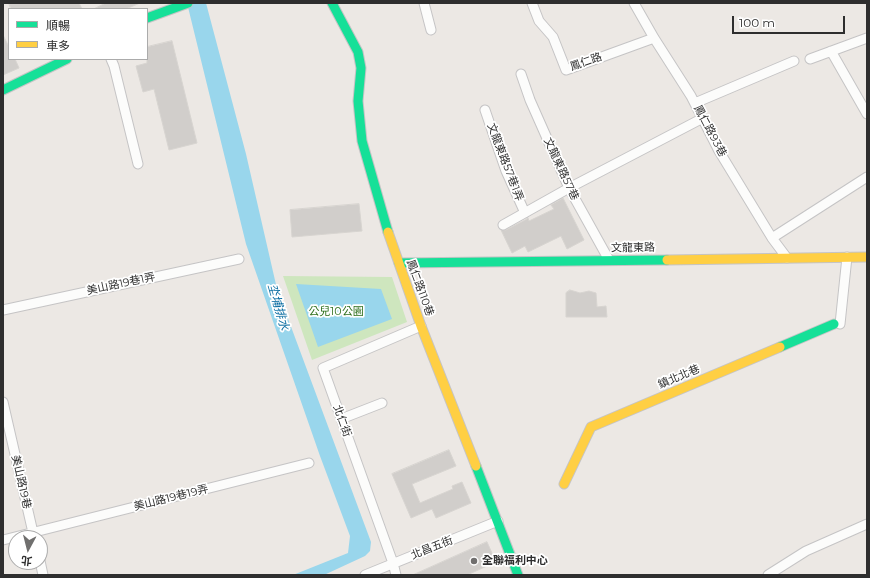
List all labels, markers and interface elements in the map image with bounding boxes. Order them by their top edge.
legend [8,8,148,60]
scale bar [734,8,847,34]
text: 100 m [739,15,775,30]
text: 順暢 [46,18,70,33]
text: 車多 [46,38,70,53]
street label: 鳳仁路 [568,50,604,74]
street label: 鳳仁路93巷 [691,103,729,159]
street label: 文龍東路57巷1弄 [484,121,526,203]
street label: 文龍東路57巷 [541,136,581,202]
street label: 文龍東路 [611,241,655,255]
street label: 鳳仁路110巷 [404,258,436,318]
street label: 美山路19巷1弄 [86,270,156,298]
water label: 坔埔排水 [264,282,292,332]
park label: 公兒10公園 [308,305,364,319]
street label: 鎮北北巷 [656,362,702,392]
street label: 北仁街 [330,403,354,439]
street label: 美山路19巷 [8,454,34,510]
street label: 美山路19巷19弄 [132,482,210,514]
north arrow [8,530,48,570]
street label: 北昌五街 [409,534,455,562]
text: 北 [20,553,33,569]
place label: 全聯福利中心 [482,554,548,568]
marker: 全聯福利中心 [469,556,479,566]

